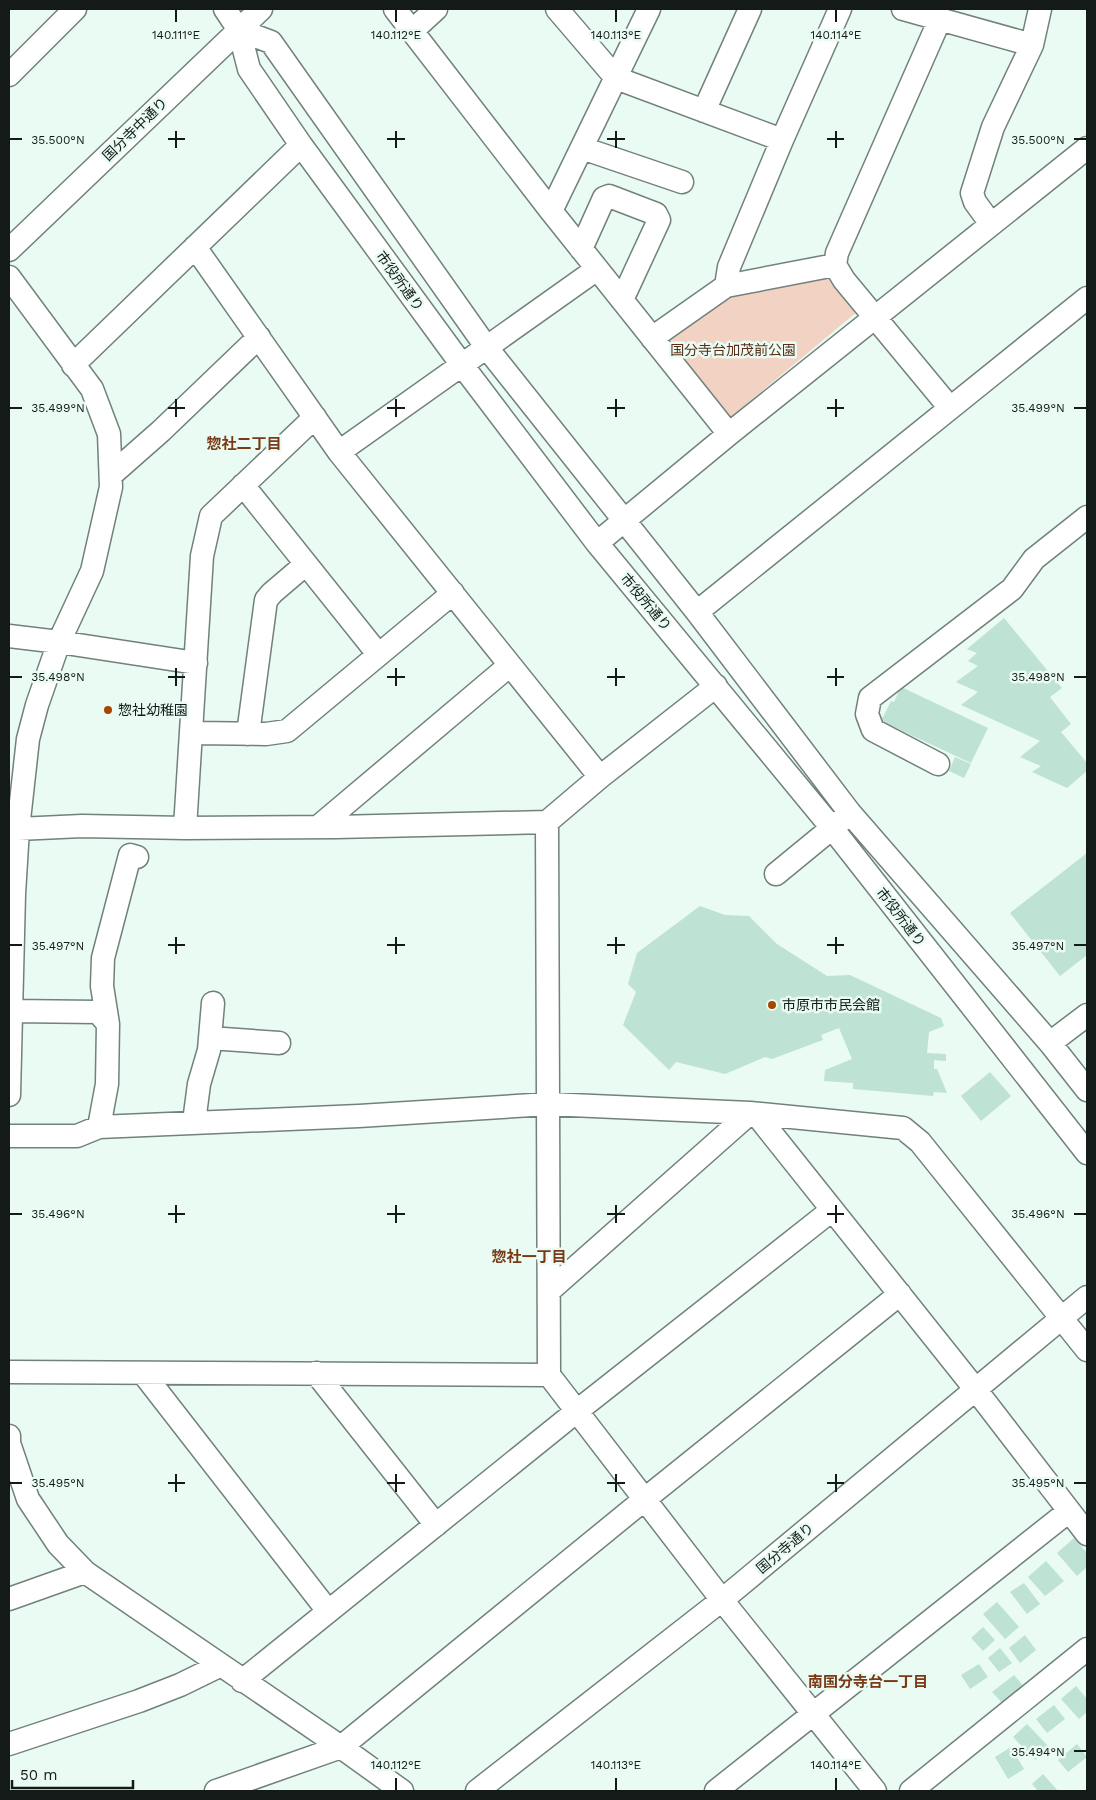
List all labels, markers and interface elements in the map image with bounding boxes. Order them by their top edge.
text: 140.111°E [152,28,200,42]
text: 140.112°E [371,28,422,42]
text: 140.113°E [591,28,642,42]
text: 140.114°E [811,28,862,42]
street label: 国分寺中通り [99,94,171,164]
text: 35.500°N [31,133,85,147]
text: 35.500°N [1011,133,1065,147]
street label: 市役所通り [373,248,427,314]
park label: 国分寺台加茂前公園 [670,342,796,358]
text: 35.499°N [31,401,85,415]
text: 35.499°N [1011,401,1065,415]
district label: 惣社二丁目 [206,435,282,453]
street label: 市役所通り [617,570,675,634]
text: 35.498°N [31,670,85,684]
text: 35.498°N [1011,670,1065,684]
place label: 惣社幼稚園 [118,702,188,718]
marker: 惣社幼稚園 [102,704,114,716]
street label: 市役所通り [873,884,929,950]
text: 35.497°N [32,939,84,953]
text: 35.497°N [1012,939,1064,953]
place label: 市原市市民会館 [782,997,880,1013]
marker: 市原市市民会館 [766,999,778,1011]
text: 35.496°N [31,1207,85,1221]
text: 35.496°N [1011,1207,1065,1221]
district label: 惣社一丁目 [491,1248,567,1266]
text: 35.495°N [31,1476,85,1490]
text: 35.495°N [1011,1476,1065,1490]
street label: 国分寺通り [753,1519,817,1577]
district label: 南国分寺台一丁目 [808,1673,928,1691]
text: 35.494°N [1011,1745,1065,1759]
scale bar [12,1758,134,1790]
text: 140.112°E [371,1758,422,1772]
text: 140.113°E [591,1758,642,1772]
text: 140.114°E [811,1758,862,1772]
text: 50 m [20,1766,57,1784]

